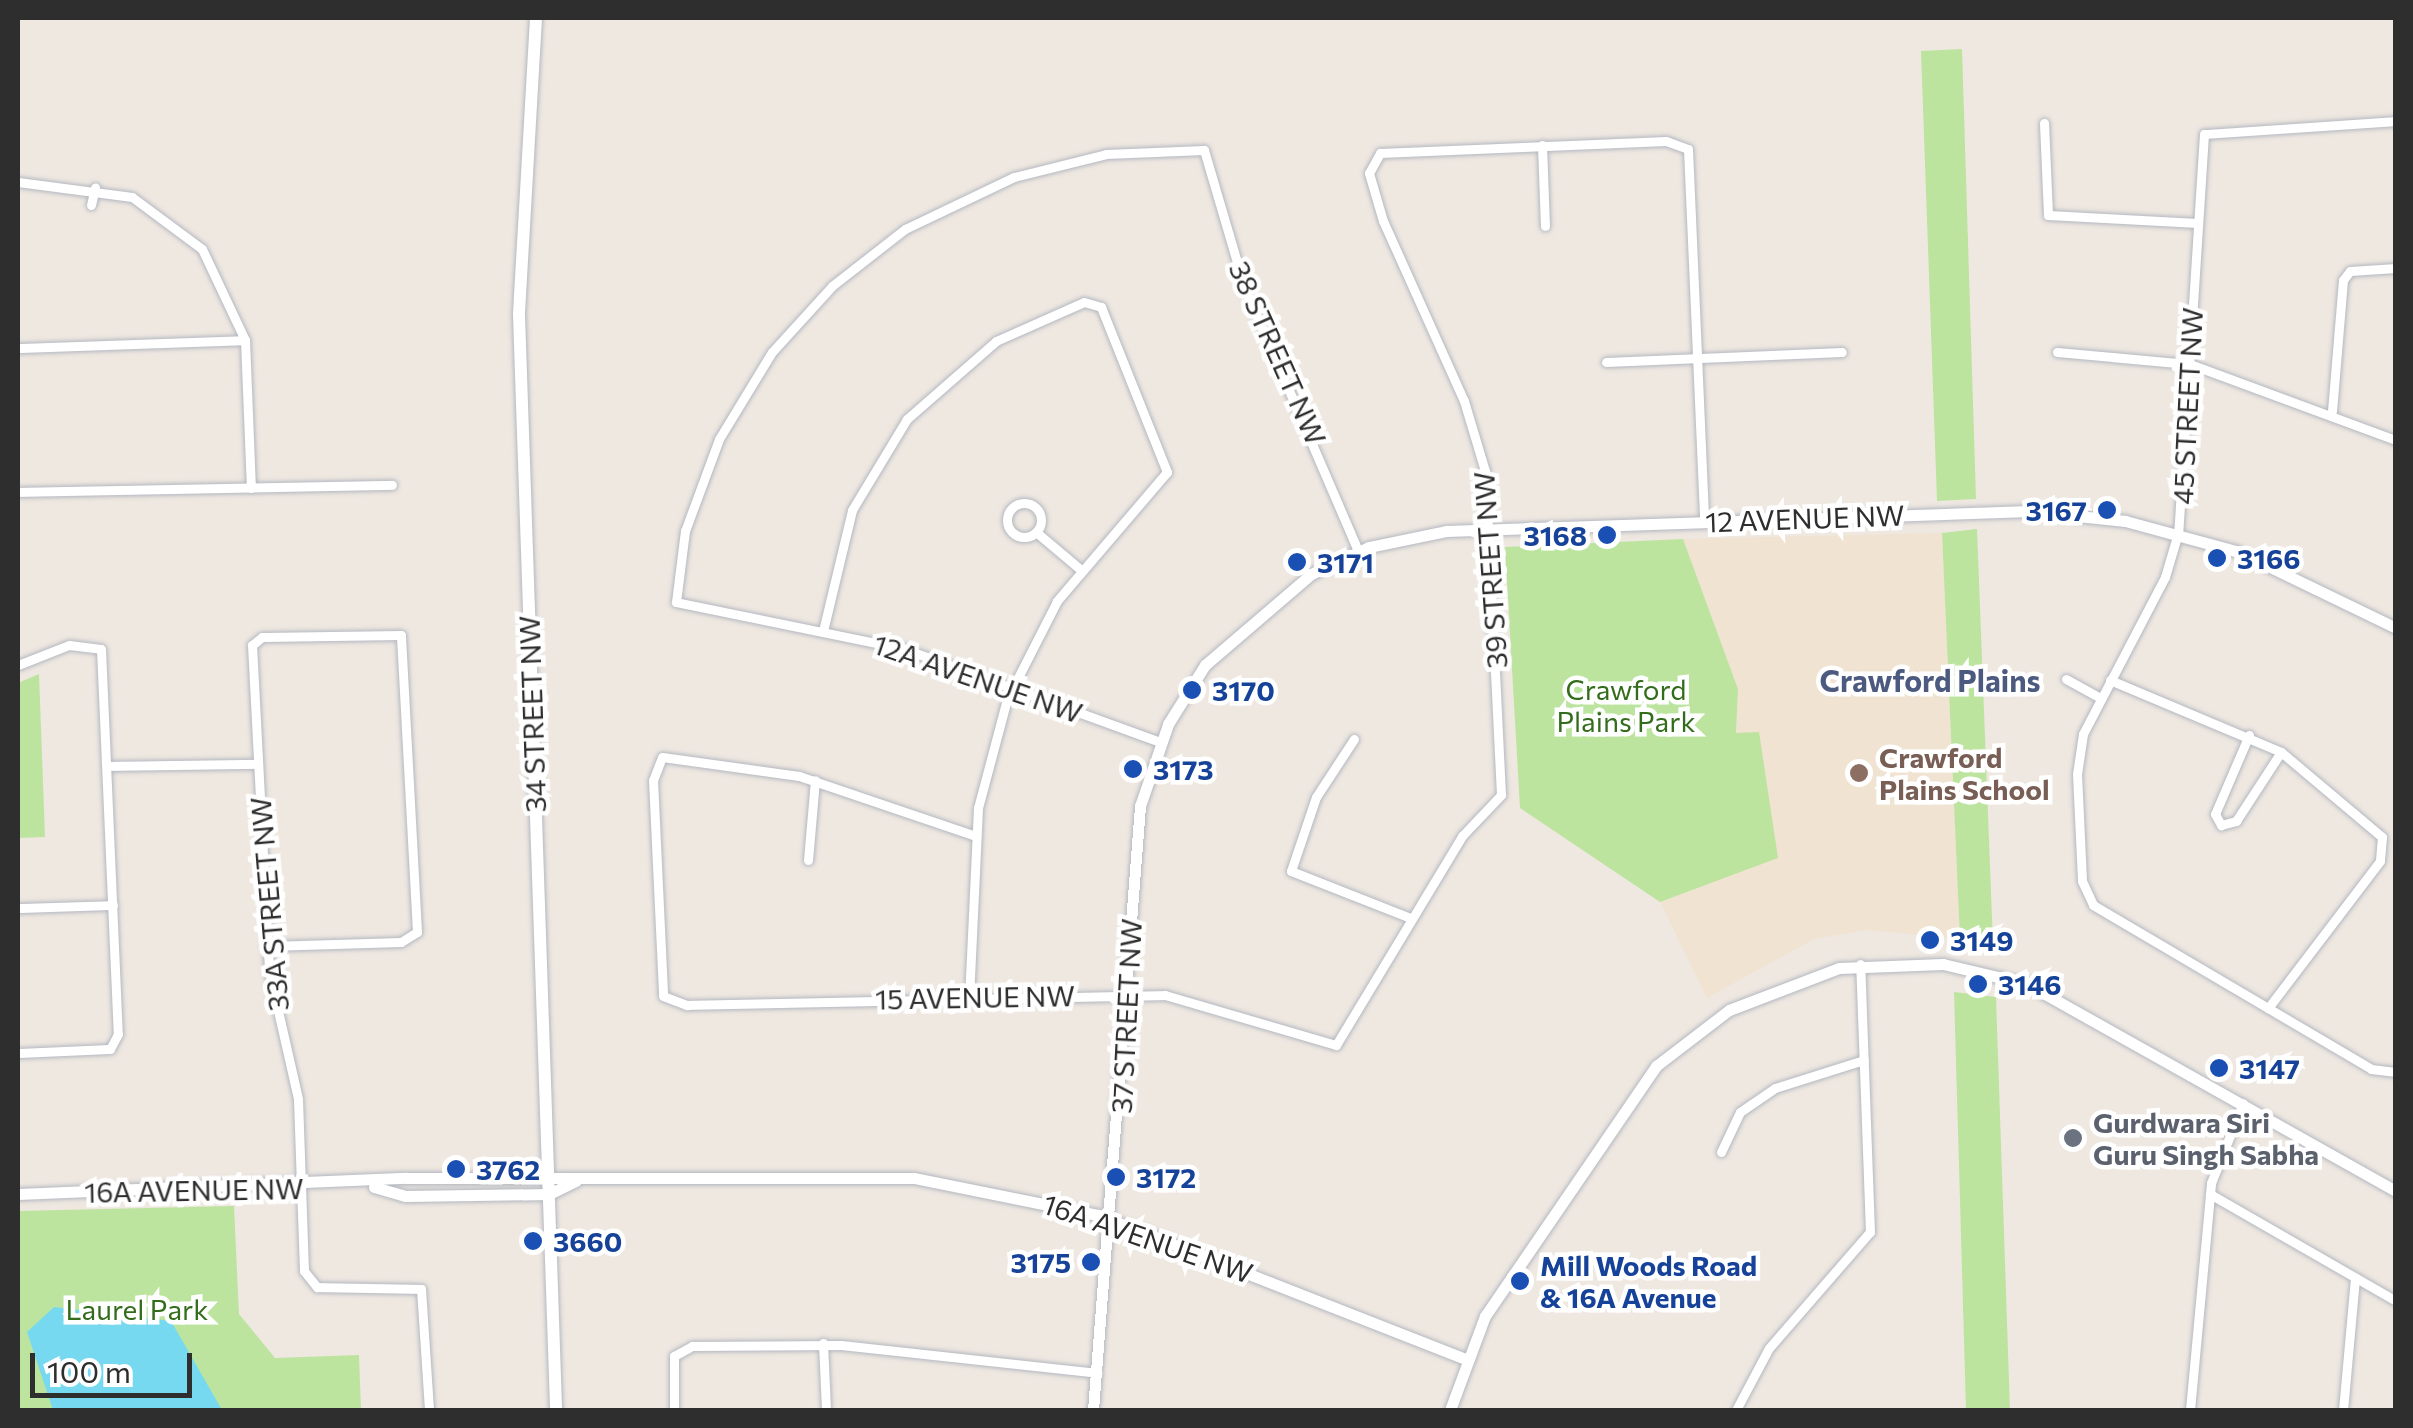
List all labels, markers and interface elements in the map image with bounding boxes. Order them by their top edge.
street label: 38 STREET NW [1223,256,1333,450]
street label: 45 STREET NW [2165,307,2209,505]
street label: 39 STREET NW [1466,470,1514,670]
place label: 3167 [2026,493,2087,527]
street label: 12 AVENUE NW [1705,498,1905,538]
marker: 3167 [2096,499,2118,521]
place label: 3168 [1523,518,1587,552]
marker: 3168 [1596,524,1618,546]
place label: 3166 [2237,541,2301,575]
place label: 3171 [1317,545,1374,579]
marker: 3166 [2206,547,2228,569]
marker: 3171 [1286,551,1308,573]
street label: 34 STREET NW [512,615,552,813]
street label: 12A AVENUE NW [869,627,1087,729]
district label: Crawford Plains [1820,662,2040,698]
park label: Crawford Plains Park [1556,672,1696,738]
place label: 3170 [1212,673,1275,707]
marker: 3170 [1181,679,1203,701]
place label: Crawford Plains School [1879,740,2050,806]
place label: 3173 [1153,752,1214,786]
marker: 3173 [1122,758,1144,780]
marker: Crawford Plains School [1848,762,1870,784]
street label: 33A STREET NW [243,795,295,1013]
street label: 37 STREET NW [1104,918,1148,1114]
place label: 3149 [1950,923,2013,957]
marker: 3149 [1919,929,1941,951]
place label: 3146 [1998,967,2061,1001]
marker: 3146 [1967,973,1989,995]
street label: 15 AVENUE NW [875,978,1075,1016]
place label: 3147 [2239,1051,2300,1085]
marker: 3147 [2208,1057,2230,1079]
place label: Gurdwara Siri Guru Singh Sabha [2093,1105,2319,1171]
marker: Gurdwara Siri Guru Singh Sabha [2062,1127,2084,1149]
place label: 3762 [476,1152,540,1186]
marker: 3762 [445,1158,467,1180]
place label: 3172 [1136,1160,1196,1194]
marker: 3172 [1105,1166,1127,1188]
street label: 16A AVENUE NW [84,1171,304,1209]
street label: 16A AVENUE NW [1039,1186,1257,1290]
place label: 3660 [553,1224,622,1258]
marker: 3660 [522,1230,544,1252]
place label: 3175 [1010,1245,1071,1279]
place label: Mill Woods Road & 16A Avenue [1540,1248,1757,1314]
marker: 3175 [1080,1251,1102,1273]
marker: Mill Woods Road & 16A Avenue [1509,1270,1531,1292]
park label: Laurel Park [66,1292,208,1326]
scale bar [35,1333,198,1395]
text: 100 m [47,1352,131,1389]

